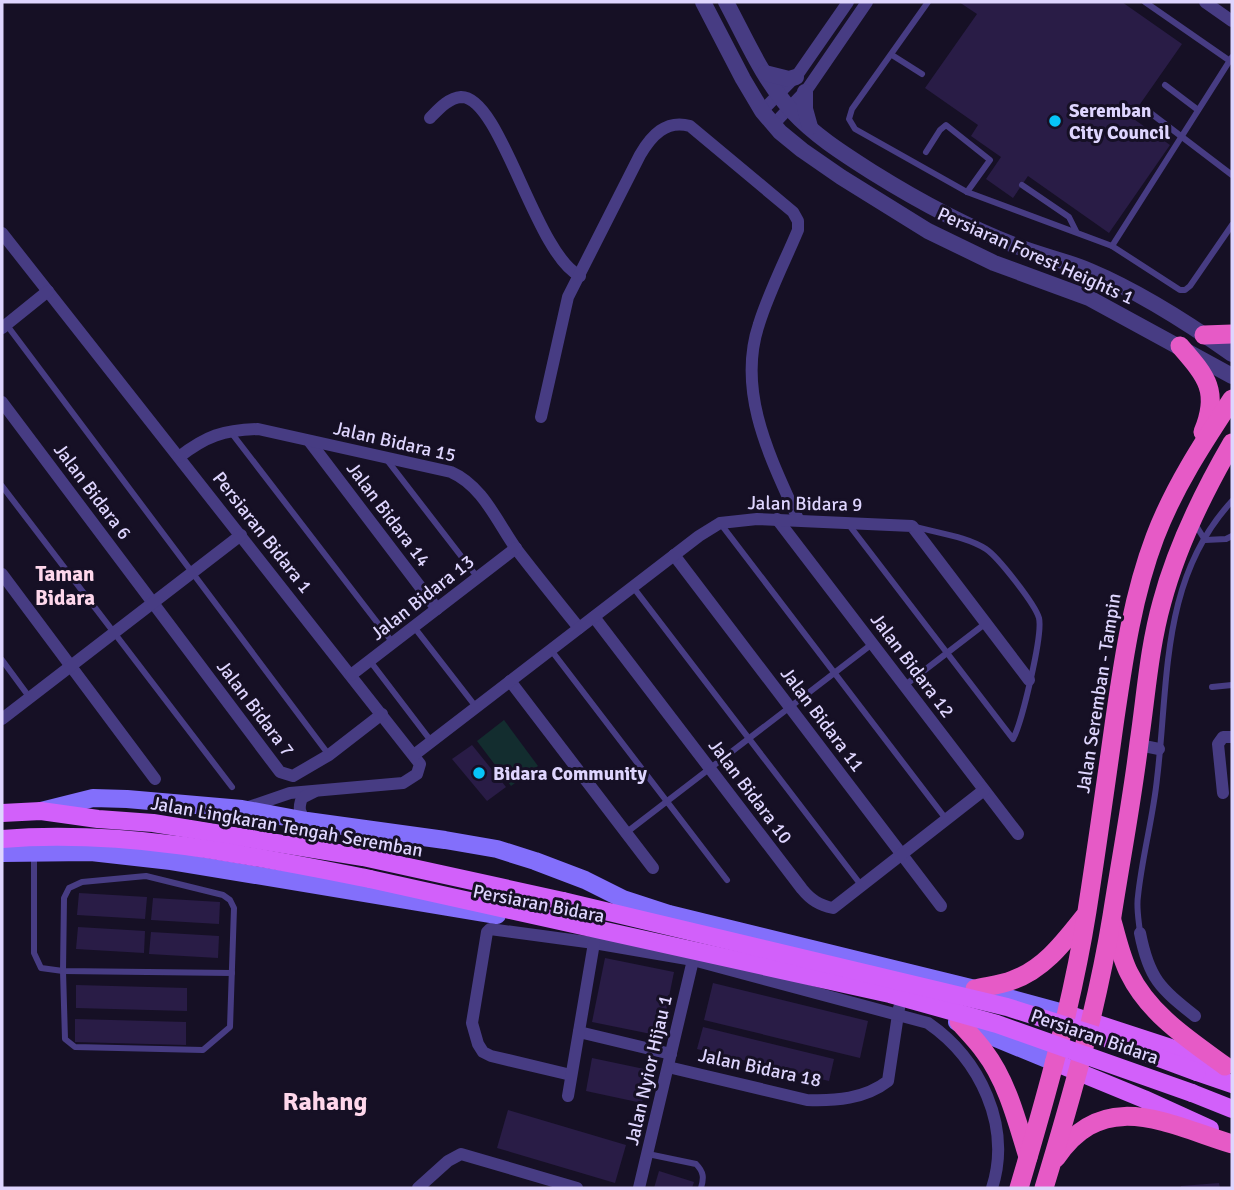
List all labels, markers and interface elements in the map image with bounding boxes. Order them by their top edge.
place label: Seremban City Council [1069,99,1170,145]
marker: Seremban City Council [1047,113,1063,129]
street label: Persiaran Forest Heights 1 [934,202,1138,310]
street label: Jalan Bidara 15 [331,416,458,468]
street label: Jalan Bidara 6 [48,439,136,545]
street label: Jalan Bidara 14 [341,457,435,572]
street label: Persiaran Bidara 1 [207,467,317,598]
street label: Jalan Bidara 9 [747,491,863,517]
street label: Jalan Bidara 13 [366,550,479,646]
district label: Taman Bidara [35,561,95,611]
street label: Jalan Seremban - Tampin [1071,591,1127,795]
street label: Jalan Bidara 12 [865,608,959,723]
street label: Jalan Bidara 7 [211,656,299,762]
street label: Jalan Bidara 11 [775,662,869,777]
street label: Jalan Bidara 10 [703,734,797,849]
place label: Bidara Community [493,762,647,786]
marker: Bidara Community [471,765,487,781]
street label: Jalan Lingkaran Tengah Seremban [149,791,425,863]
street label: Persiaran Bidara [471,879,607,929]
street label: Jalan Nyior Hijau 1 [620,993,678,1148]
street label: Persiaran Bidara [1028,1004,1162,1070]
street label: Jalan Bidara 18 [696,1043,823,1093]
district label: Rahang [283,1086,367,1118]

